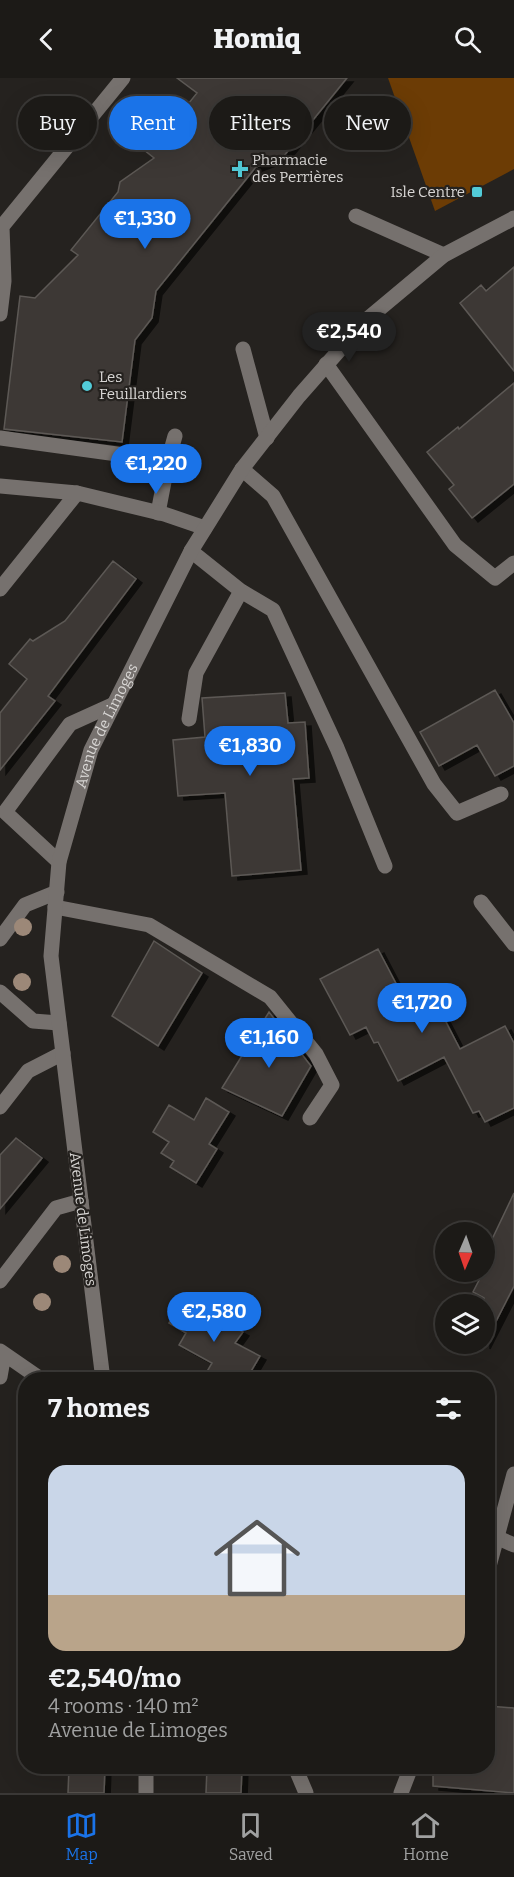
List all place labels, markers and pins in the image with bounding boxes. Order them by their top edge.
place label: Pharmacie des Perrières [252,151,343,186]
marker: Pharmacie des Perrières [233,162,247,176]
place label: Isle Centre [390,183,465,201]
marker: Isle Centre [470,185,484,199]
pin: €1,330 [96,199,194,250]
pin: €2,540 [300,312,398,363]
place label: Les Feuillardiers [99,368,187,403]
marker: Les Feuillardiers [80,379,94,393]
pin: €1,220 [107,444,205,495]
pin: €1,830 [201,726,299,777]
pin: €1,720 [373,983,471,1034]
pin: €1,160 [220,1018,318,1069]
pin: €2,580 [165,1292,263,1343]

